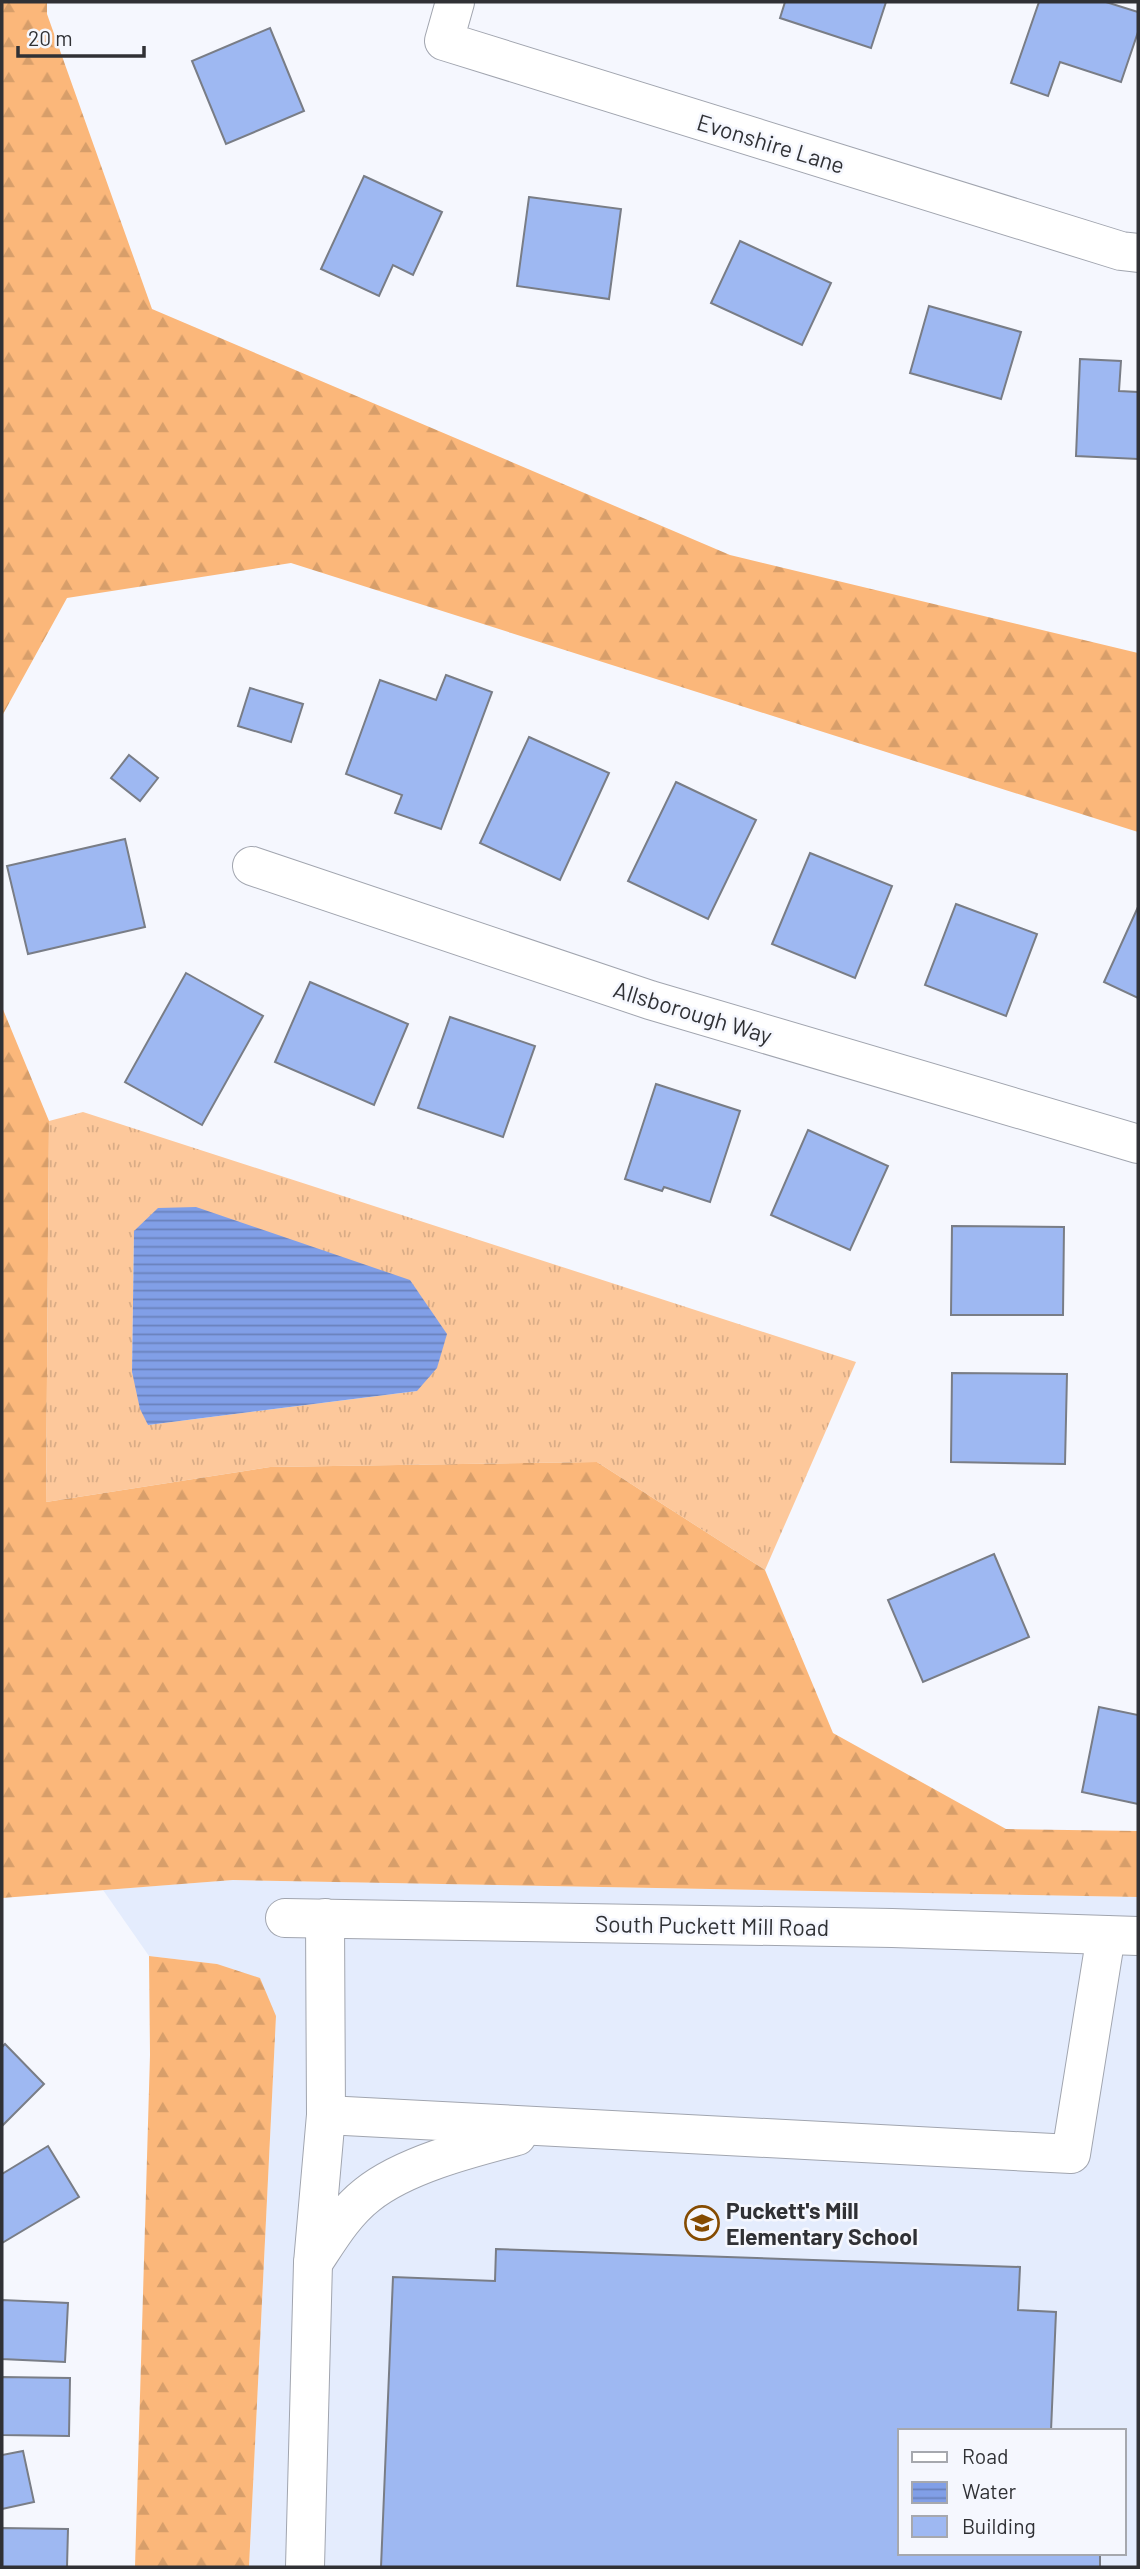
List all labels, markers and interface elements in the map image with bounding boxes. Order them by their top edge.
scale bar [18,14,144,58]
text: 20 m [28,25,73,50]
street label: Evonshire Lane [694,107,848,179]
street label: Allsborough Way [610,975,776,1050]
street label: South Puckett Mill Road [595,1909,829,1941]
place label: Puckett's Mill Elementary School [726,2196,918,2250]
school or university icon: Puckett's Mill Elementary School [683,2204,721,2242]
legend [898,2429,1126,2555]
text: Road [962,2443,1008,2468]
text: Water [962,2478,1017,2503]
text: Building [962,2513,1036,2538]

